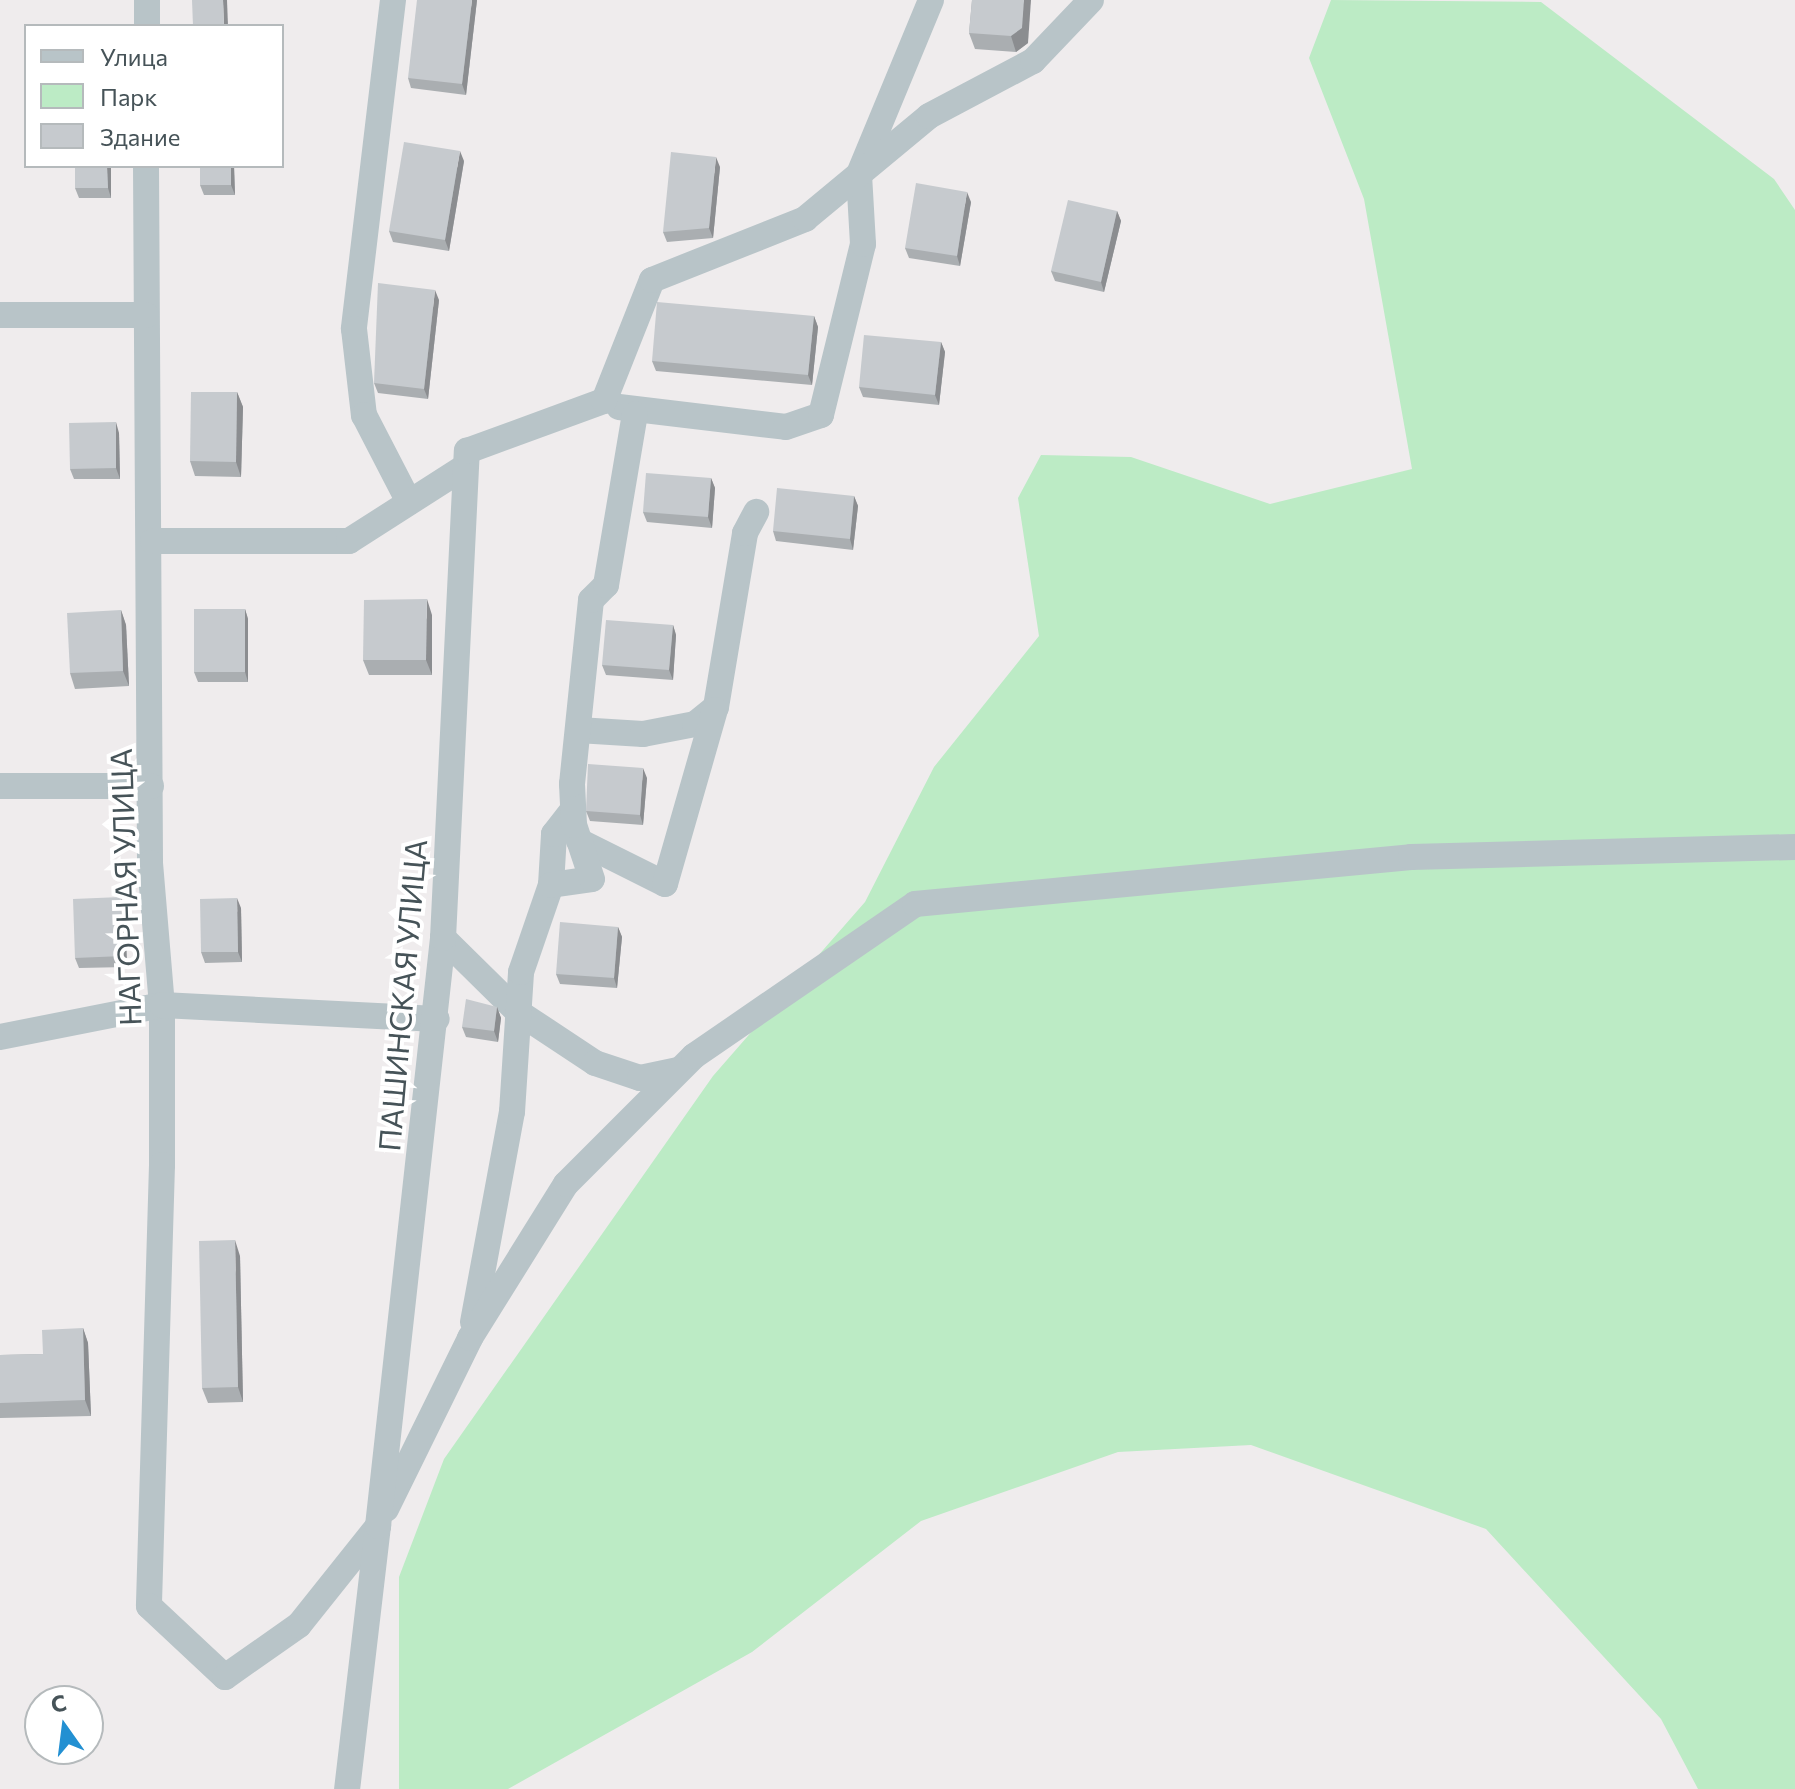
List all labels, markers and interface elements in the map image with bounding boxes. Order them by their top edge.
legend [24,24,284,168]
text: Улица [100,42,168,71]
text: Парк [100,82,157,111]
text: Здание [100,122,180,151]
street label: НАГОРНАЯ УЛИЦА [102,748,148,1026]
street label: ПАШИНСКАЯ УЛИЦА [370,838,434,1152]
north arrow [24,1685,104,1765]
text: С [48,1688,69,1718]

